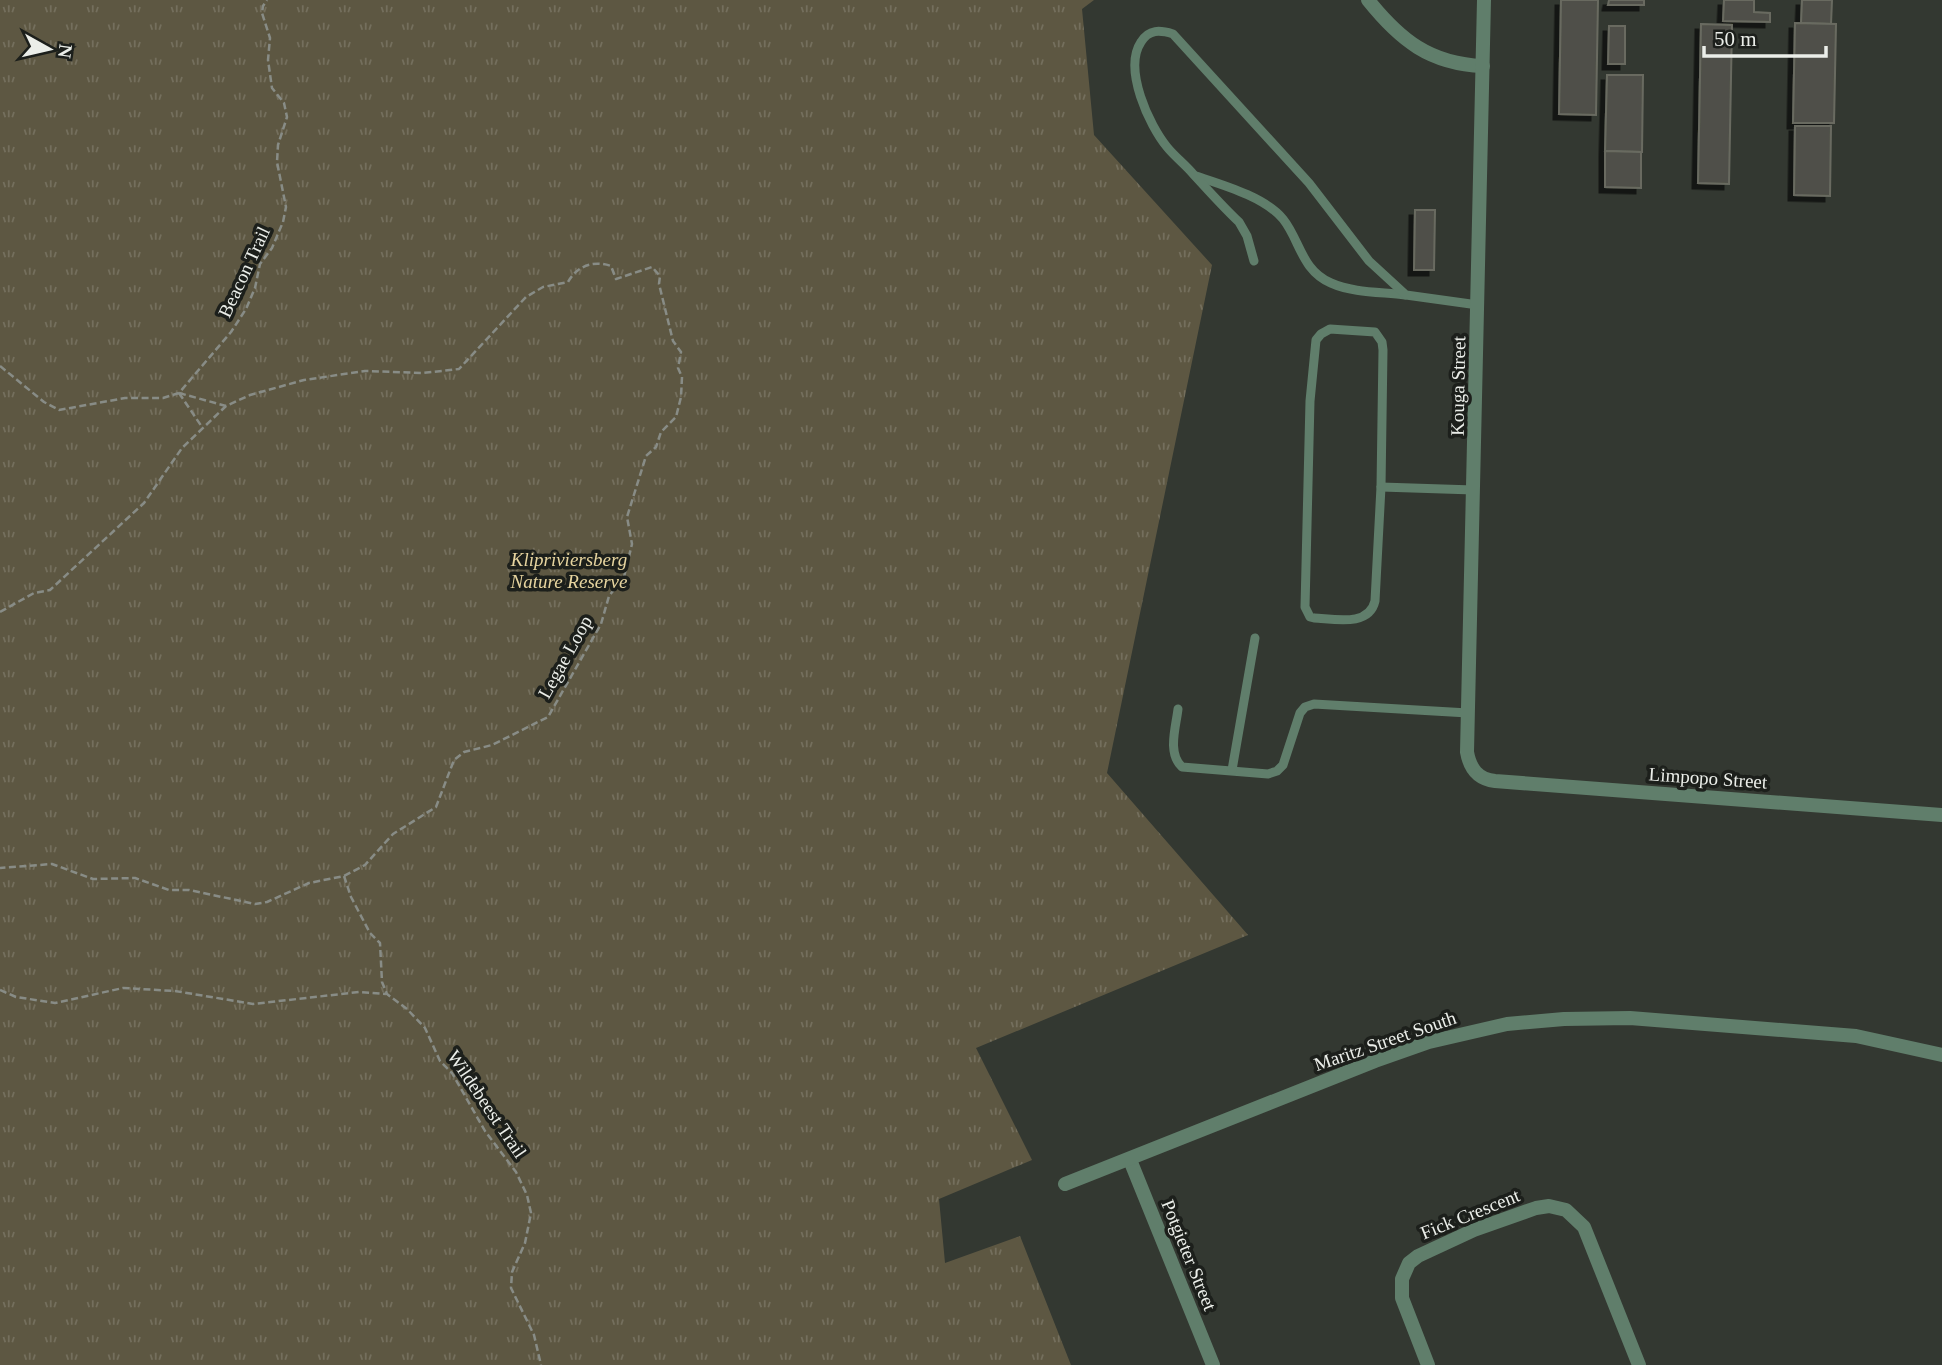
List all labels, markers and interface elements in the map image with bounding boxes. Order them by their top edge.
north arrow [14,14,84,84]
scale bar [1704,14,1826,58]
text: 50 m [1714,27,1757,51]
text: N [54,43,77,60]
street label: Beacon Trail [214,223,274,321]
street label: Kouga Street [1447,335,1469,436]
park label: Klipriviersberg Nature Reserve [510,549,627,592]
street label: Legae Loop [534,612,596,702]
street label: Limpopo Street [1648,763,1769,793]
street label: Maritz Street South [1311,1007,1459,1075]
street label: Wildebeest Trail [443,1046,531,1162]
street label: Fick Crescent [1417,1184,1523,1243]
street label: Potgieter Street [1157,1197,1221,1314]

